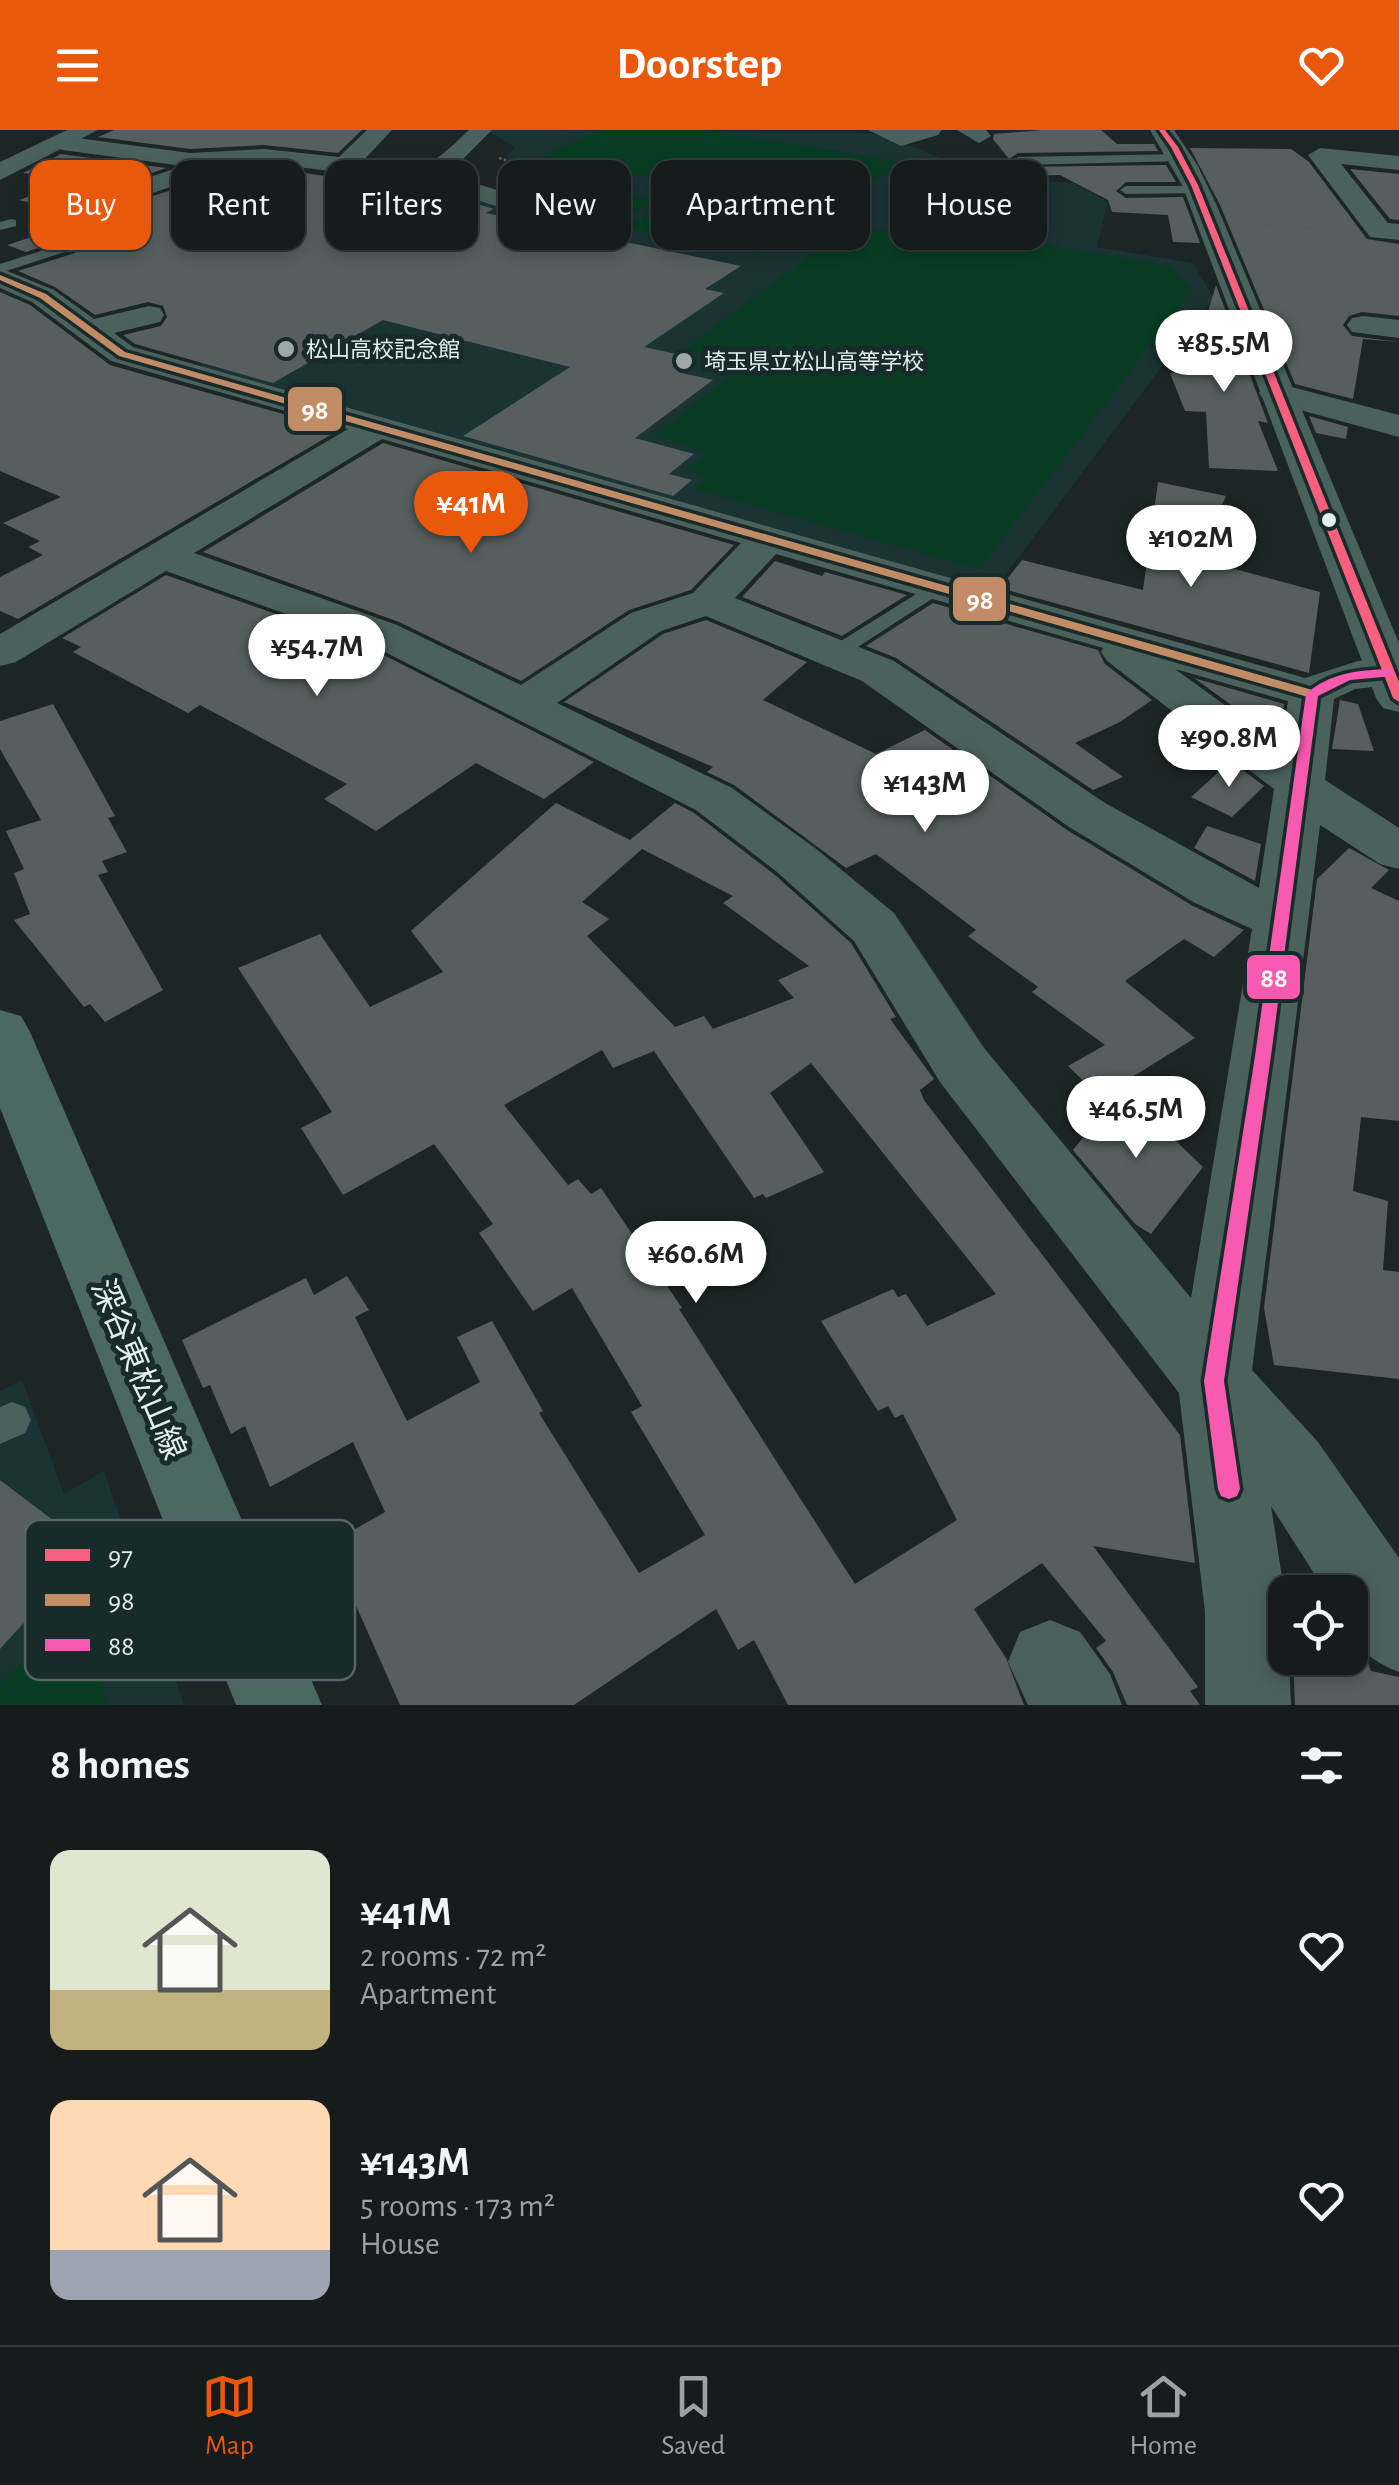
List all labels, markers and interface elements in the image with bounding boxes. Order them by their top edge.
icon: menu [50,38,105,93]
icon: heart [1294,38,1349,93]
text: Doorstep [617,42,782,87]
chip: Buy [30,160,151,250]
chip: Rent [171,160,305,250]
chip: Filters [325,160,478,250]
chip: New [498,160,631,250]
chip: Apartment [651,160,870,250]
chip: House [890,160,1047,250]
pin: ¥85.5M [1143,310,1305,395]
text: ¥85.5M [1177,326,1271,358]
marker: 松山高校記念館 [275,338,297,360]
place label: 松山高校記念館 [306,338,460,361]
marker: 埼玉県立松山高等学校 [673,350,695,372]
place label: 埼玉県立松山高等学校 [704,350,924,373]
line badge: 98 [286,385,344,433]
text: 98 [301,397,329,425]
pin: ¥41M [412,471,530,556]
text: ¥41M [436,487,506,519]
pin: ¥102M [1121,505,1261,590]
unlabelled marker [1319,510,1339,530]
text: ¥102M [1148,521,1234,553]
line badge: 98 [951,575,1008,623]
text: 98 [966,587,994,615]
pin: ¥54.7M [236,614,398,699]
text: ¥54.7M [270,630,364,662]
pin: ¥90.8M [1148,705,1310,790]
text: ¥90.8M [1180,721,1278,753]
pin: ¥143M [855,750,995,835]
text: ¥143M [883,766,967,798]
line badge: 88 [1245,953,1302,1001]
text: 88 [1260,965,1288,993]
pin: ¥46.5M [1055,1076,1217,1161]
text: ¥46.5M [1088,1092,1184,1124]
pin: ¥60.6M [615,1221,777,1306]
text: ¥60.6M [647,1237,745,1269]
street label: 深谷東松山線 [86,1274,192,1464]
legend [25,1520,355,1680]
text: 97 [108,1543,133,1571]
map controls [1268,1575,1368,1675]
button: locate [1268,1575,1368,1675]
text: 98 [108,1588,134,1616]
text: 88 [108,1633,135,1661]
icon: filters [1294,1738,1349,1793]
text: 8 homes [50,1744,190,1786]
icon: home [130,1890,250,2010]
text: ¥41M [360,1891,452,1933]
icon: heart [1294,1923,1349,1978]
text: 2 rooms · 72 m² [360,1940,547,1972]
text: Apartment [360,1978,496,2010]
icon: home [130,2140,250,2260]
text: ¥143M [360,2141,470,2183]
icon: heart [1294,2173,1349,2228]
text: 5 rooms · 173 m² [360,2190,555,2222]
text: House [360,2228,440,2260]
tab: Map [202,2369,257,2463]
tab: Saved [661,2369,725,2463]
tab: Home [1130,2369,1197,2463]

